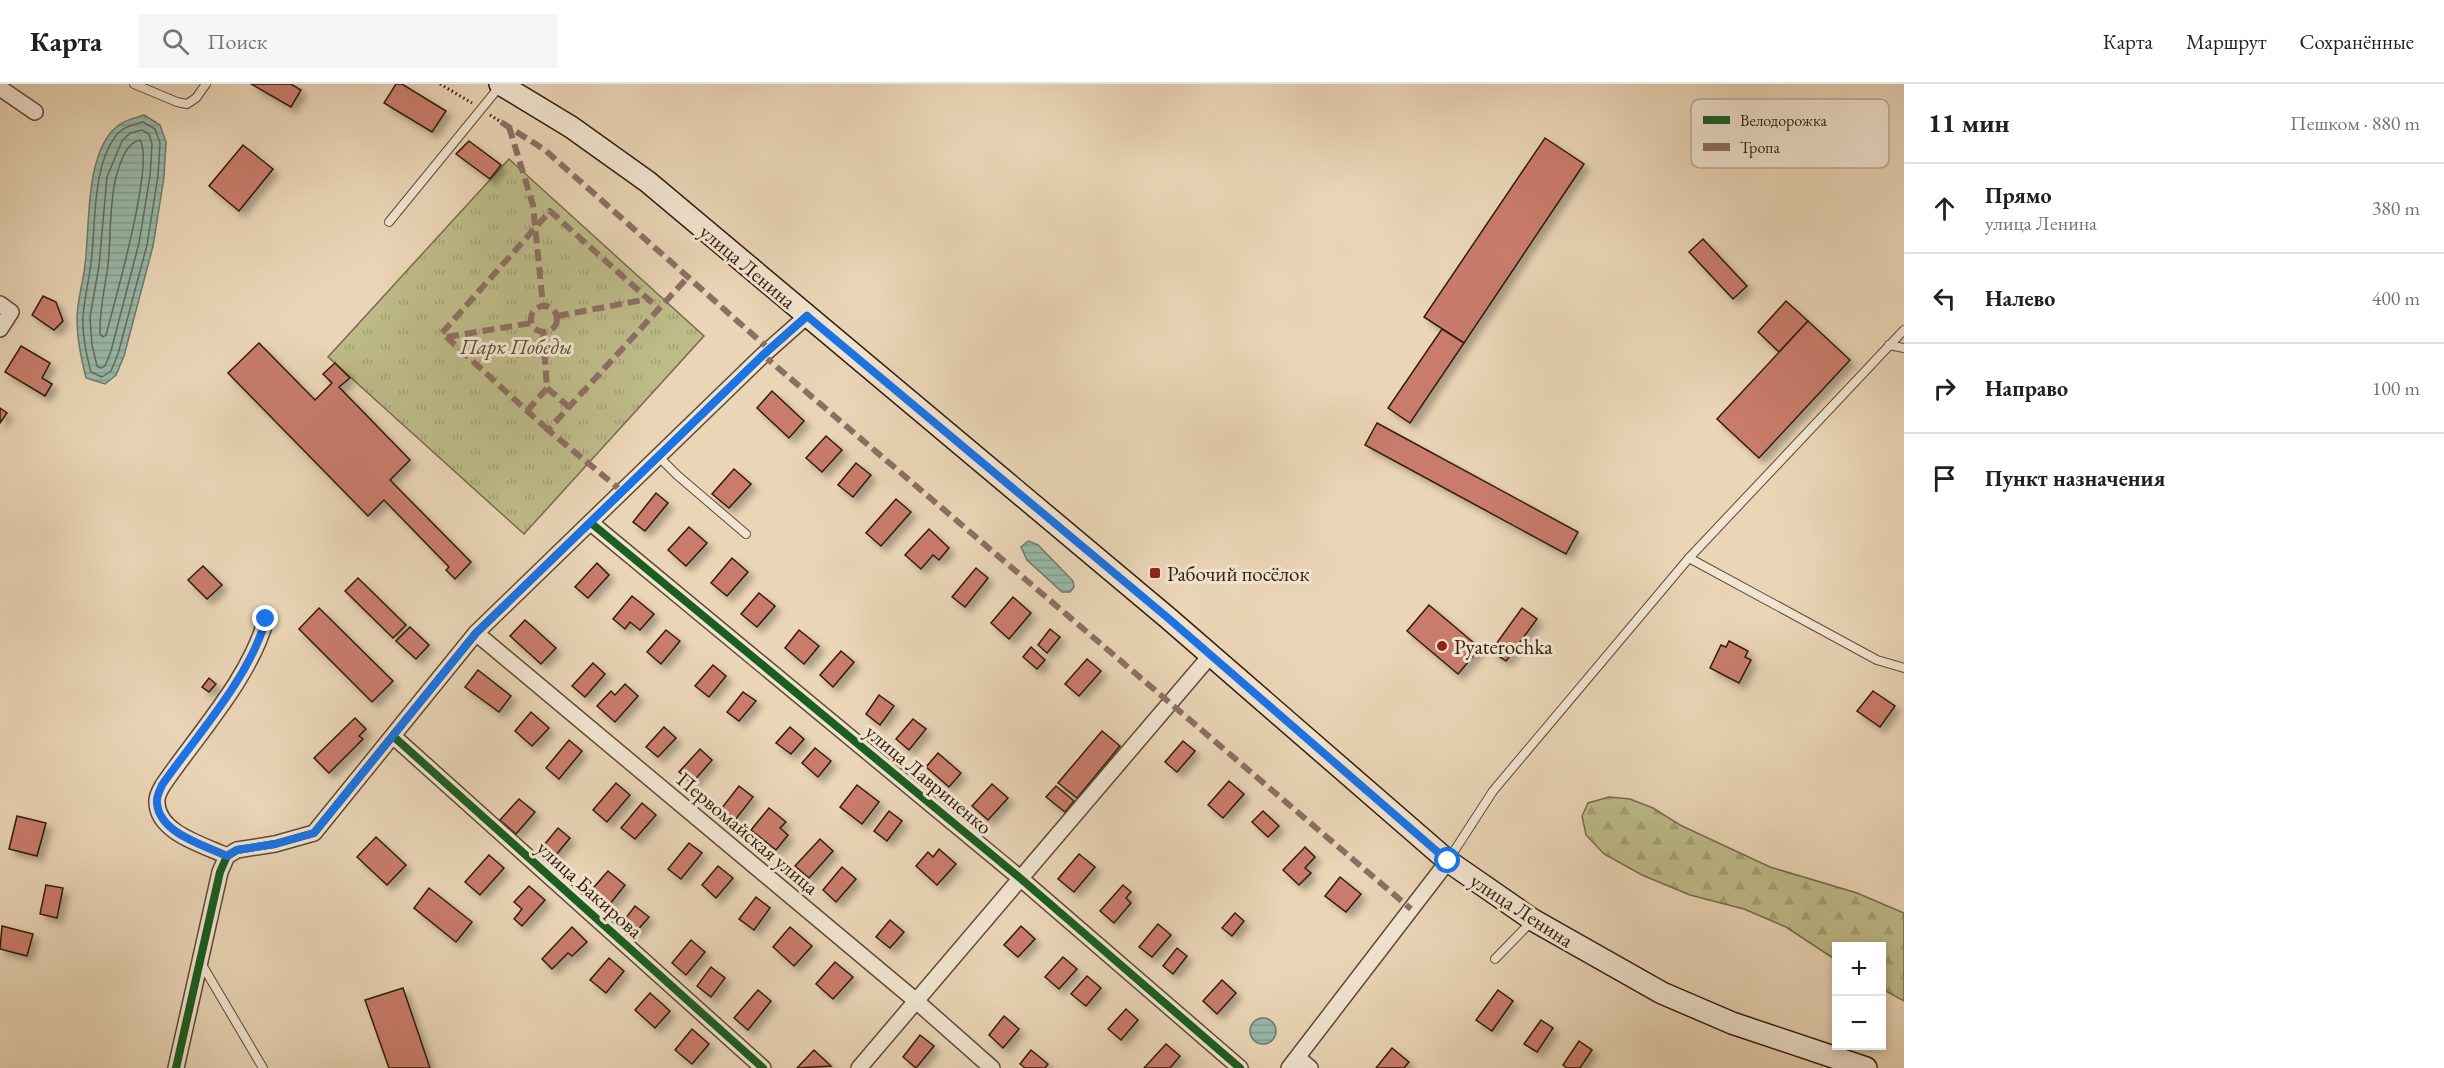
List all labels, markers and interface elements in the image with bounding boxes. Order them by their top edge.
search box [138,14,558,68]
text: Карта [30,23,102,59]
icon: search [159,25,192,58]
text: Поиск [207,27,267,56]
text: Карта [2103,28,2153,55]
text: Маршрут [2186,28,2267,55]
text: Сохранённые [2300,28,2414,55]
legend [1691,99,1889,168]
text: 11 мин [1928,106,2009,140]
text: Велодорожка [1740,110,1827,131]
text: Пешком · 880 m [2290,110,2420,136]
text: Тропа [1740,137,1780,158]
text: Прямо [1985,181,2052,210]
icon: ahead [1928,192,1961,225]
text: 380 m [2372,195,2420,221]
text: улица Ленина [1985,210,2097,236]
street label: улица Ленина [694,218,802,315]
icon: left [1928,282,1961,315]
text: Налево [1985,284,2055,313]
text: 400 m [2372,285,2420,311]
park label: Парк Победы [459,333,572,360]
icon: right [1928,372,1961,405]
text: Направо [1985,374,2068,403]
text: 100 m [2372,375,2420,401]
icon: arrive [1928,462,1961,495]
text: Пункт назначения [1985,464,2165,493]
place label: Рабочий посёлок [1167,560,1310,587]
marker: Рабочий посёлок [1148,566,1162,580]
route end [252,605,278,631]
place label: Pyaterochka [1454,633,1553,660]
marker: Pyaterochka [1435,639,1449,653]
street label: улица Лавриненко [860,718,998,840]
street label: Первомайская улица [671,766,825,901]
street label: улица Бакирова [531,834,649,944]
route start [1434,847,1460,873]
street label: улица Ленина [1465,867,1579,954]
map controls [1832,942,1886,1050]
button: + [1832,942,1886,996]
button: − [1832,996,1886,1050]

